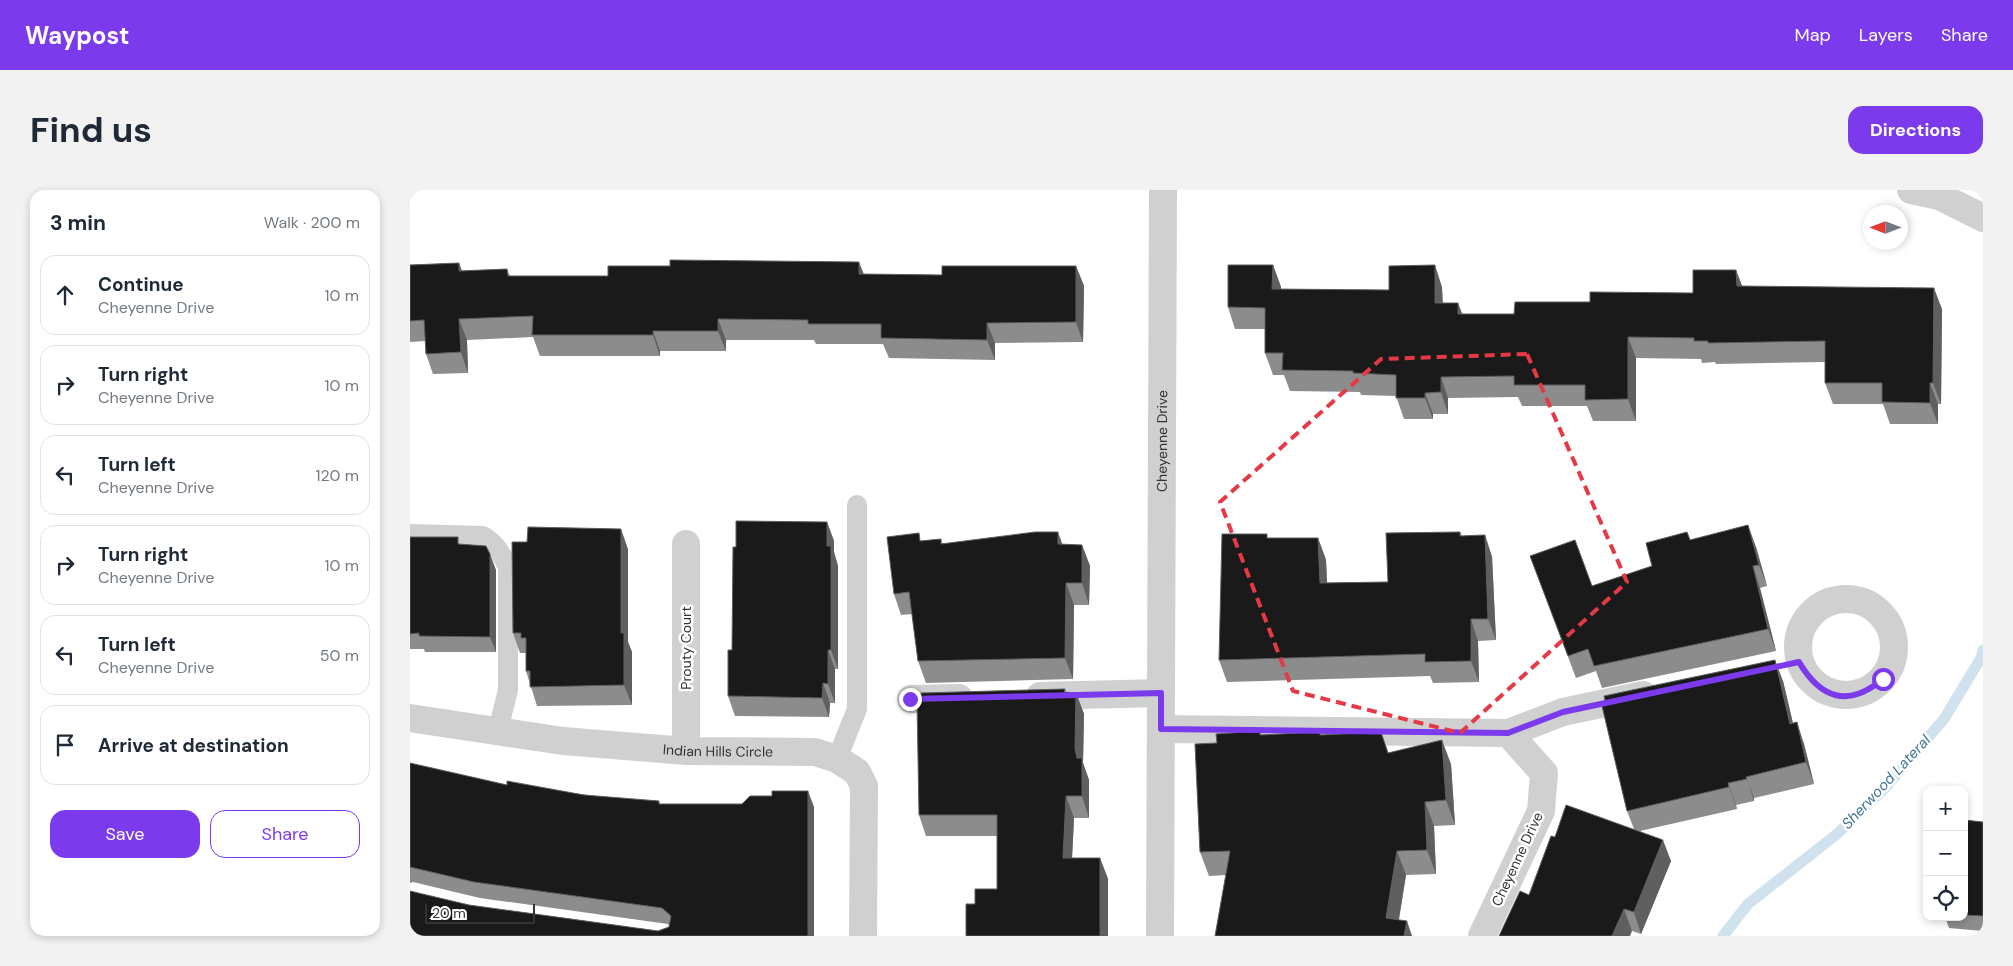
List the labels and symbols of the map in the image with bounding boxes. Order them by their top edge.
north arrow [1863,205,1908,250]
street label: Cheyenne Drive [1153,390,1171,492]
street label: Prouty Court [677,606,695,690]
route start [1872,668,1895,691]
route end [899,688,922,711]
water label: Sherwood Lateral [1837,730,1935,833]
street label: Indian Hills Circle [662,740,773,761]
street label: Cheyenne Drive [1487,809,1547,909]
scale bar [425,901,535,924]

